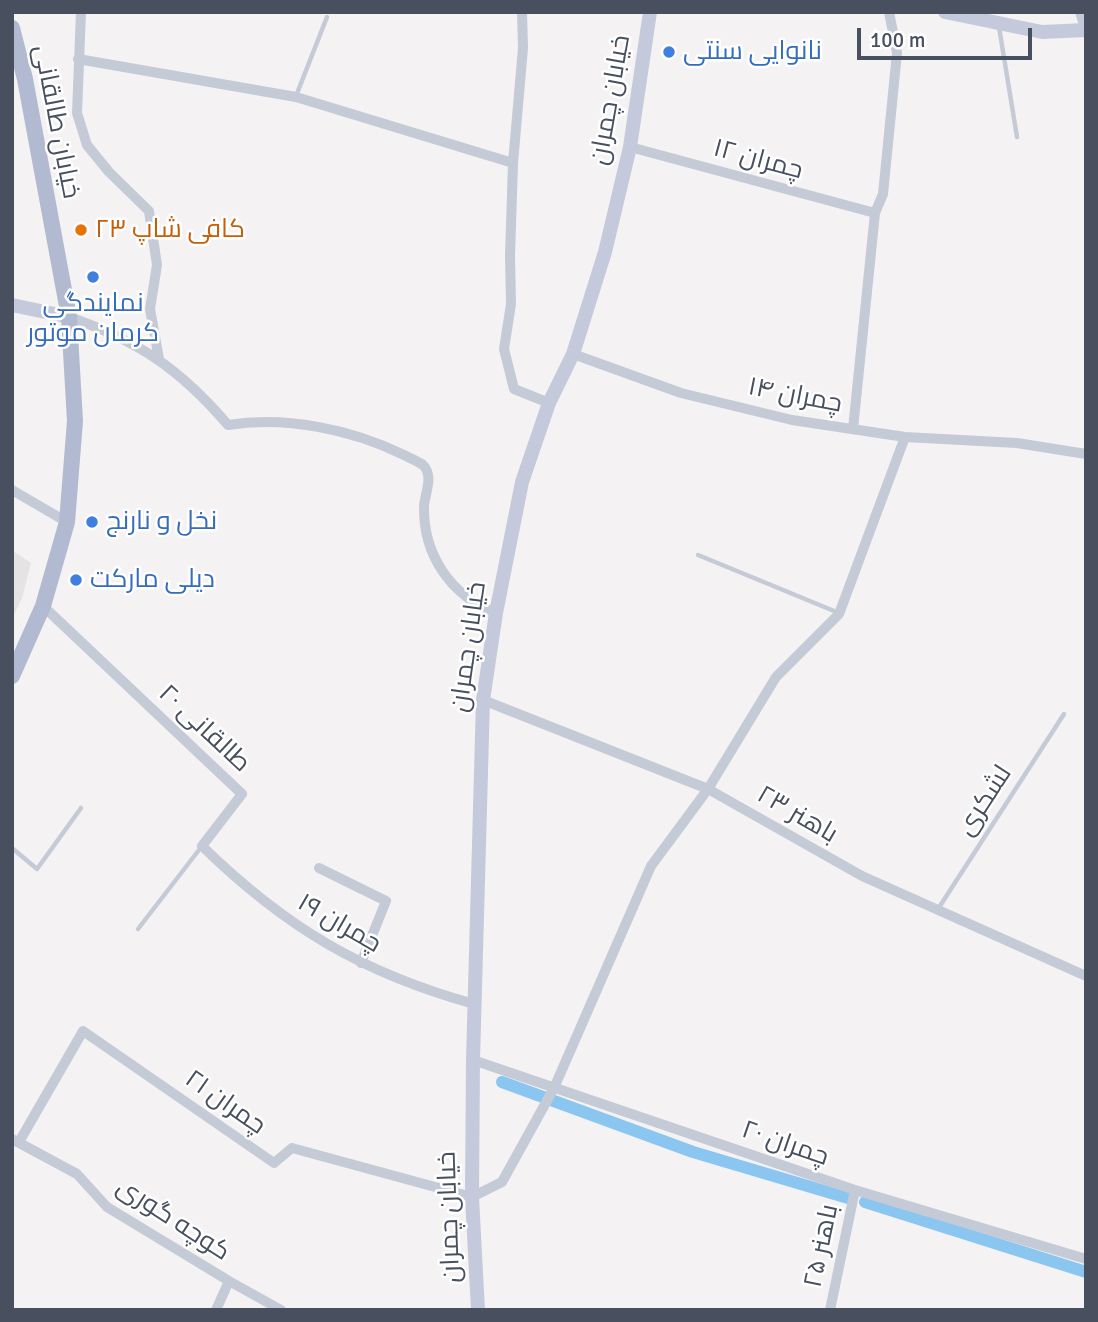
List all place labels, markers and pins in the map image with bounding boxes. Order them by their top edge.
place label: نانوایی سنتی [683,36,822,68]
marker: نانوایی سنتی [661,44,677,60]
place label: کافی شاپ ۲۳ [95,214,245,246]
marker: کافی شاپ ۲۳ [73,222,89,238]
marker: نمایندگی کرمان موتور [85,269,101,285]
place label: نمایندگی کرمان موتور [27,288,159,350]
place label: نخل و نارنج [106,506,217,538]
marker: نخل و نارنج [84,514,100,530]
place label: دیلی مارکت [90,564,215,596]
marker: دیلی مارکت [68,572,84,588]

